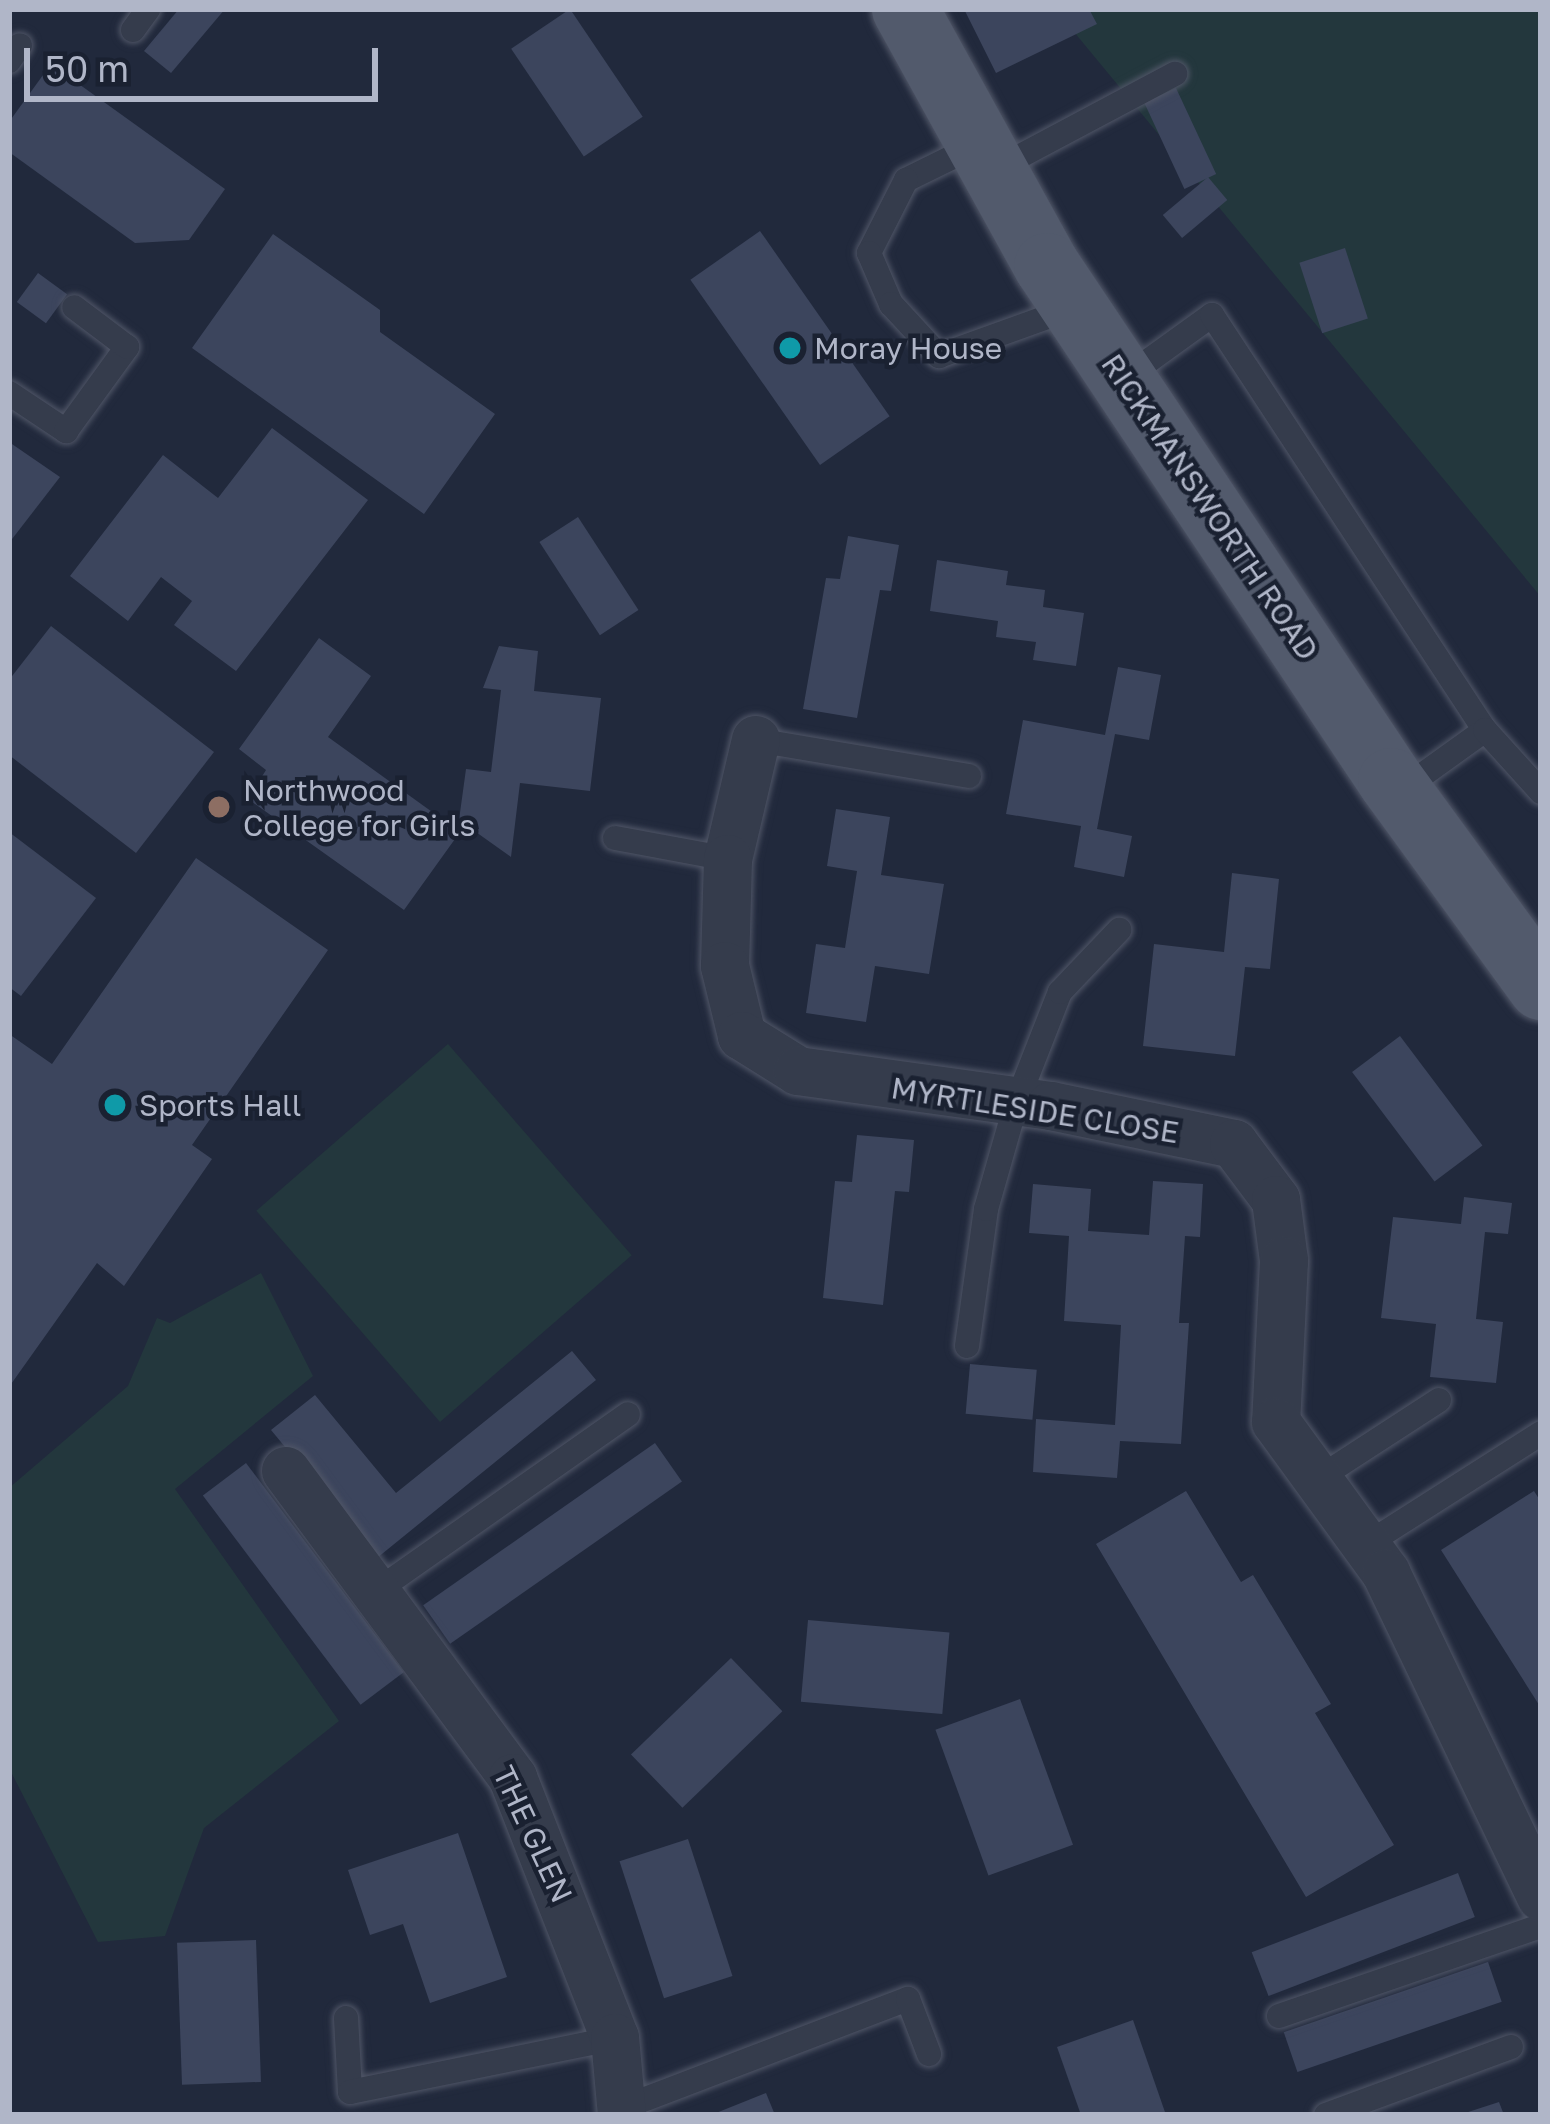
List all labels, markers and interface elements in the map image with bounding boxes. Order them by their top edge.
scale bar [30,24,384,98]
text: 50 m [45,47,129,90]
place label: Moray House [814,330,1002,366]
marker: Moray House [777,335,803,361]
street label: RICKMANSWORTH ROAD [1094,347,1326,667]
place label: Northwood College for Girls [243,772,475,842]
marker: Northwood College for Girls [206,794,232,820]
street label: MYRTLESIDE CLOSE [889,1069,1181,1151]
place label: Sports Hall [139,1087,301,1123]
marker: Sports Hall [102,1092,128,1118]
street label: THE GLEN [486,1760,580,1908]

